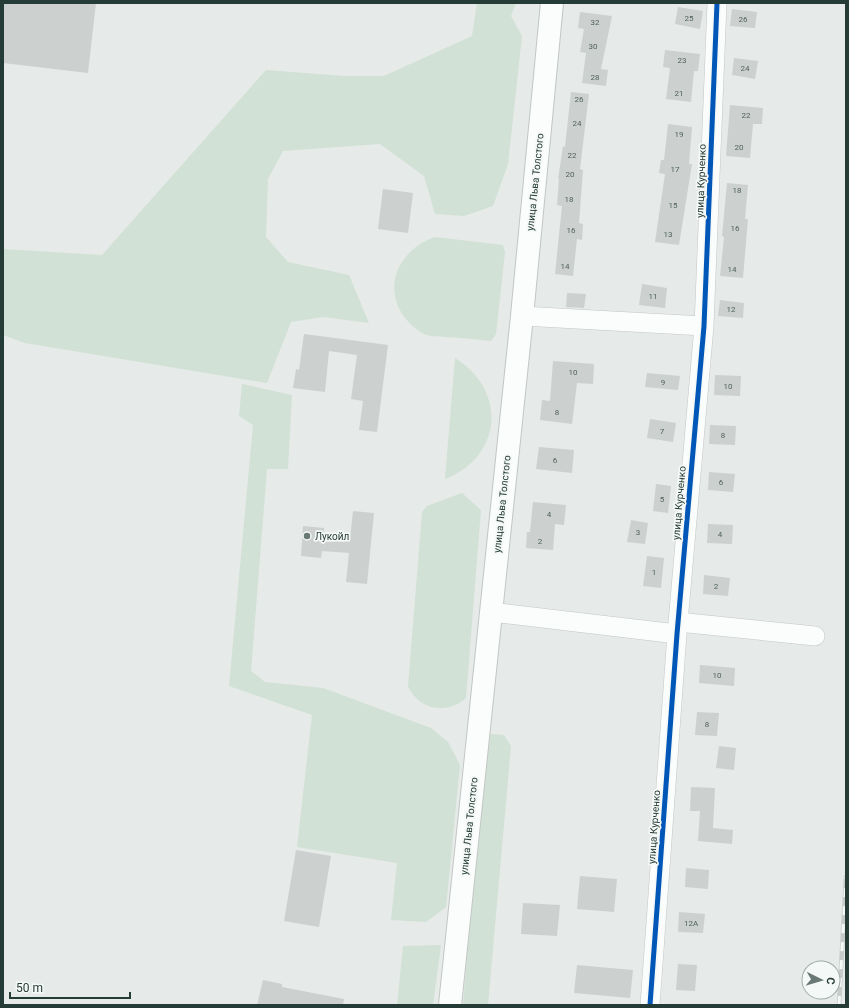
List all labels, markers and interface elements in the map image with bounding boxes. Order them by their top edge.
house number: 25 [685,14,694,23]
house number: 26 [739,15,748,24]
house number: 32 [591,18,600,27]
house number: 30 [589,42,598,51]
house number: 23 [678,56,687,65]
house number: 24 [741,64,750,73]
house number: 28 [591,73,600,82]
house number: 21 [675,89,684,98]
house number: 26 [575,95,584,104]
house number: 22 [742,111,751,120]
house number: 24 [573,119,582,128]
house number: 19 [675,130,684,139]
street label: улица Льва Толстого [524,132,546,231]
house number: 20 [735,143,744,152]
street label: улица Курченко [694,144,708,218]
house number: 22 [568,151,577,160]
house number: 17 [671,165,680,174]
house number: 20 [566,170,575,179]
house number: 18 [733,186,742,195]
house number: 18 [565,195,574,204]
house number: 15 [669,201,678,210]
house number: 16 [731,224,740,233]
house number: 16 [567,226,576,235]
house number: 13 [664,230,673,239]
house number: 14 [561,262,570,271]
house number: 14 [728,265,737,274]
house number: 11 [649,292,658,301]
house number: 12 [727,305,736,314]
house number: 10 [569,368,578,377]
house number: 9 [661,378,665,387]
house number: 10 [724,382,733,391]
house number: 8 [555,408,560,417]
house number: 7 [660,427,665,436]
house number: 8 [721,431,726,440]
street label: улица Льва Толстого [491,454,513,553]
house number: 6 [553,456,558,465]
street label: улица Курченко [670,465,688,540]
house number: 6 [719,478,724,487]
house number: 5 [660,495,665,504]
house number: 4 [547,510,552,519]
house number: 3 [636,528,640,537]
house number: 4 [718,530,723,539]
marker: Лукойл [302,531,312,541]
place label: Лукойл [315,531,350,542]
house number: 2 [538,537,543,546]
house number: 1 [652,568,656,577]
house number: 2 [714,582,719,591]
house number: 10 [713,671,722,680]
house number: 8 [705,720,710,729]
street label: улица Льва Толстого [458,776,480,875]
street label: улица Курченко [646,789,662,864]
house number: 12А [684,919,699,928]
north arrow [801,960,841,1000]
scale bar [10,974,130,1000]
text: С [824,977,837,985]
text: 50 m [16,981,43,995]

